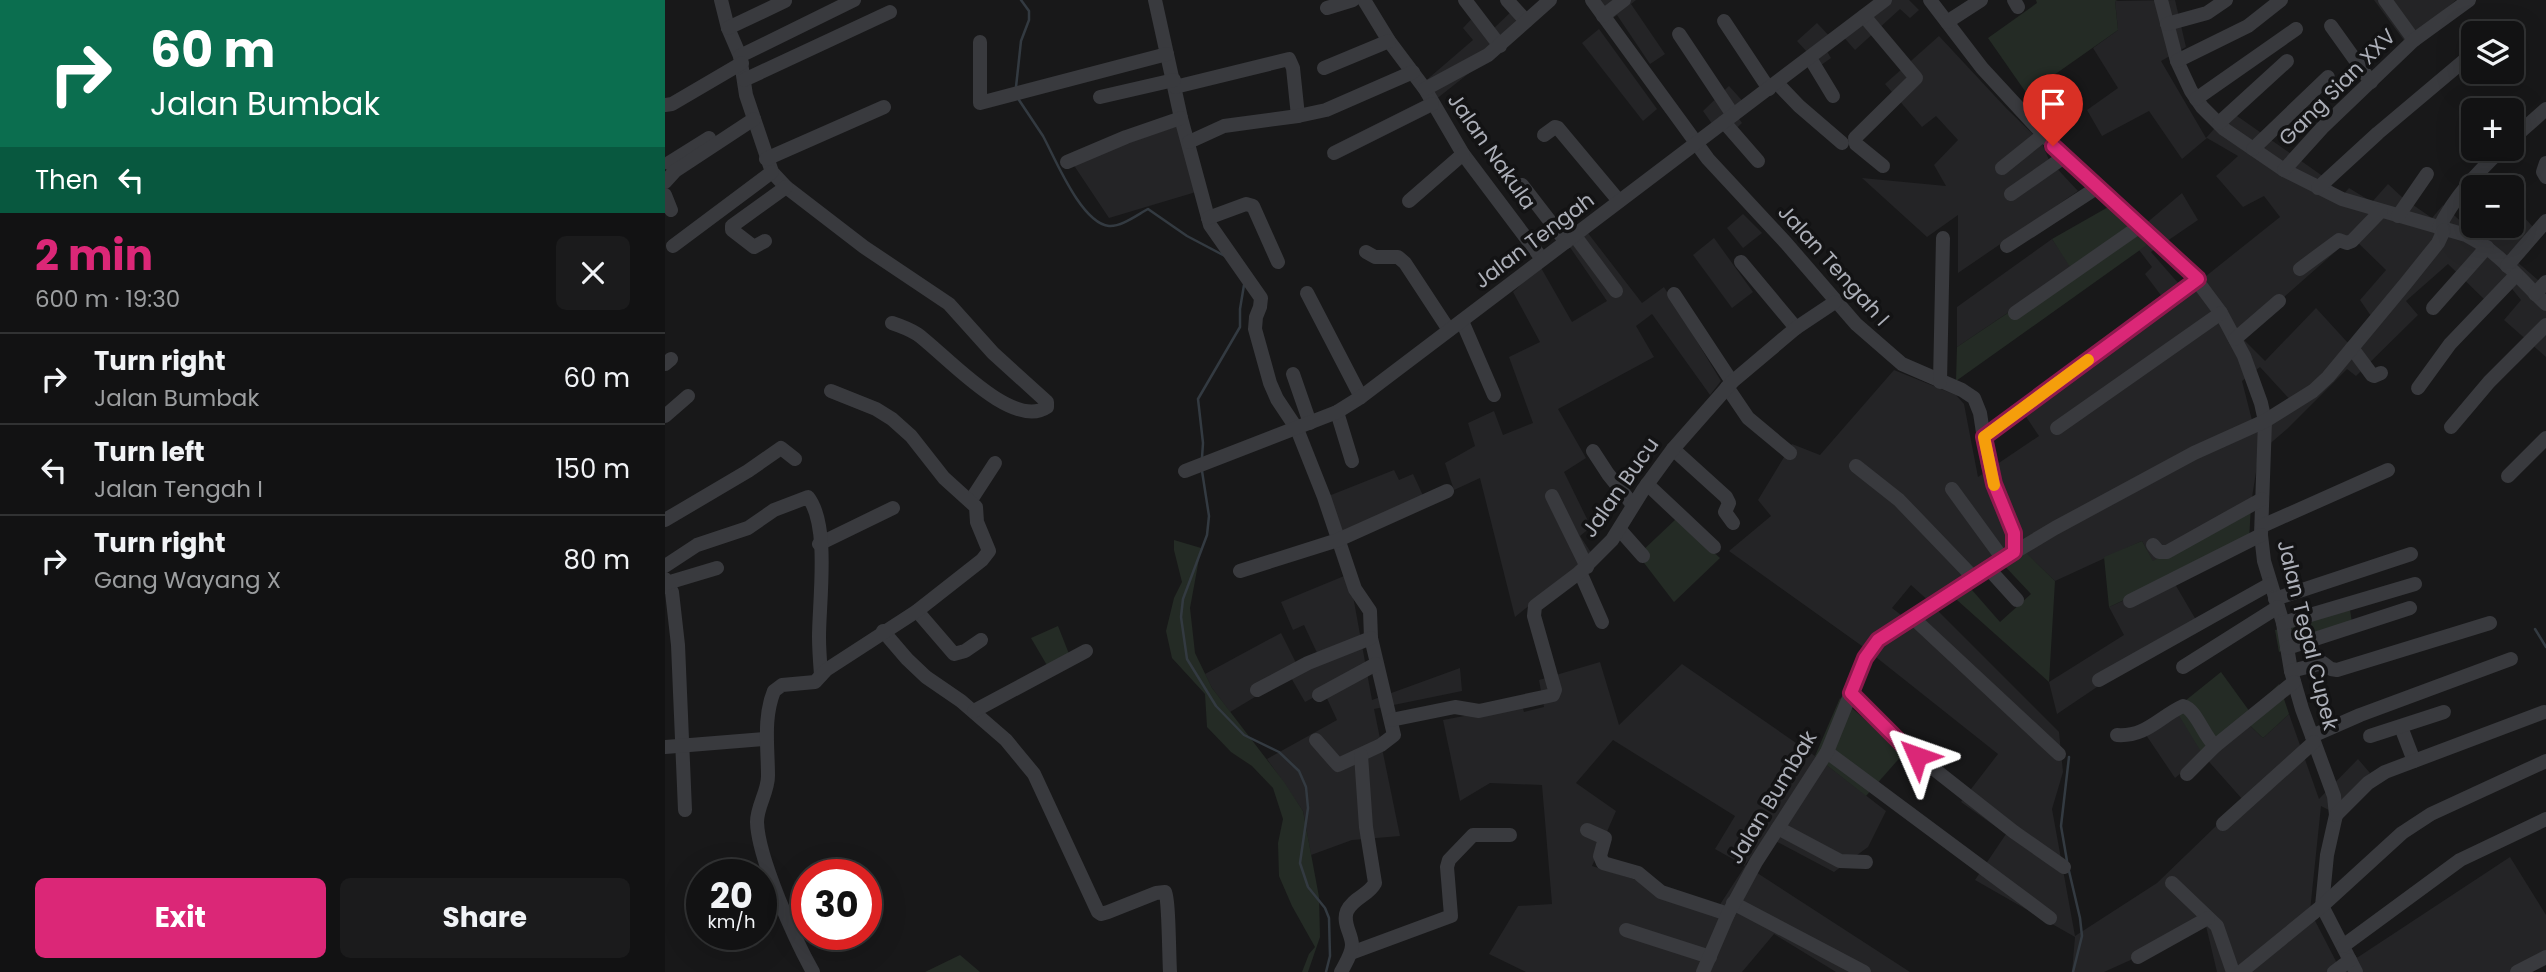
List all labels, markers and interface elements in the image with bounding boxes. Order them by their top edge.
text: 60 m [150,16,275,84]
map controls [2461,21,2524,238]
button: layers [2461,21,2524,84]
street label: Gang Sian XXV [2272,22,2402,152]
icon: right [35,28,126,119]
pin [2023,74,2083,146]
text: Jalan Bumbak [150,81,380,126]
icon: arrive [2034,85,2072,123]
street label: Jalan Nakula [1441,87,1543,215]
button: + [2461,98,2524,161]
icon: left [112,161,150,199]
text: Then [35,162,98,198]
button: − [2461,175,2524,238]
street label: Jalan Tengah [1468,185,1600,295]
street label: Jalan Tengah I [1772,198,1896,332]
text: 2 min [35,226,153,285]
button: close [556,236,630,310]
text: 600 m · 19:30 [35,283,180,315]
text: Turn right [94,343,226,379]
icon: right [35,360,73,398]
text: 60 m [563,360,630,396]
text: Jalan Bumbak [94,382,259,414]
street label: Jalan Bucu [1575,431,1665,543]
text: Turn left [94,434,205,470]
icon: left [35,451,73,489]
text: 150 m [555,451,630,487]
text: Jalan Tengah I [94,473,263,505]
text: Turn right [94,525,226,561]
street label: Jalan Tegal Cupek [2270,537,2346,733]
icon: right [35,542,73,580]
text: 80 m [564,542,630,578]
text: Gang Wayang X [94,564,281,596]
position arrow [1880,719,1954,793]
street label: Jalan Bumbak [1721,725,1823,869]
speed limit sign: 30 [791,859,882,950]
text: 20 [710,871,753,920]
button: Exit [35,878,326,958]
button: Share [340,878,630,958]
text: km/h [708,909,755,934]

